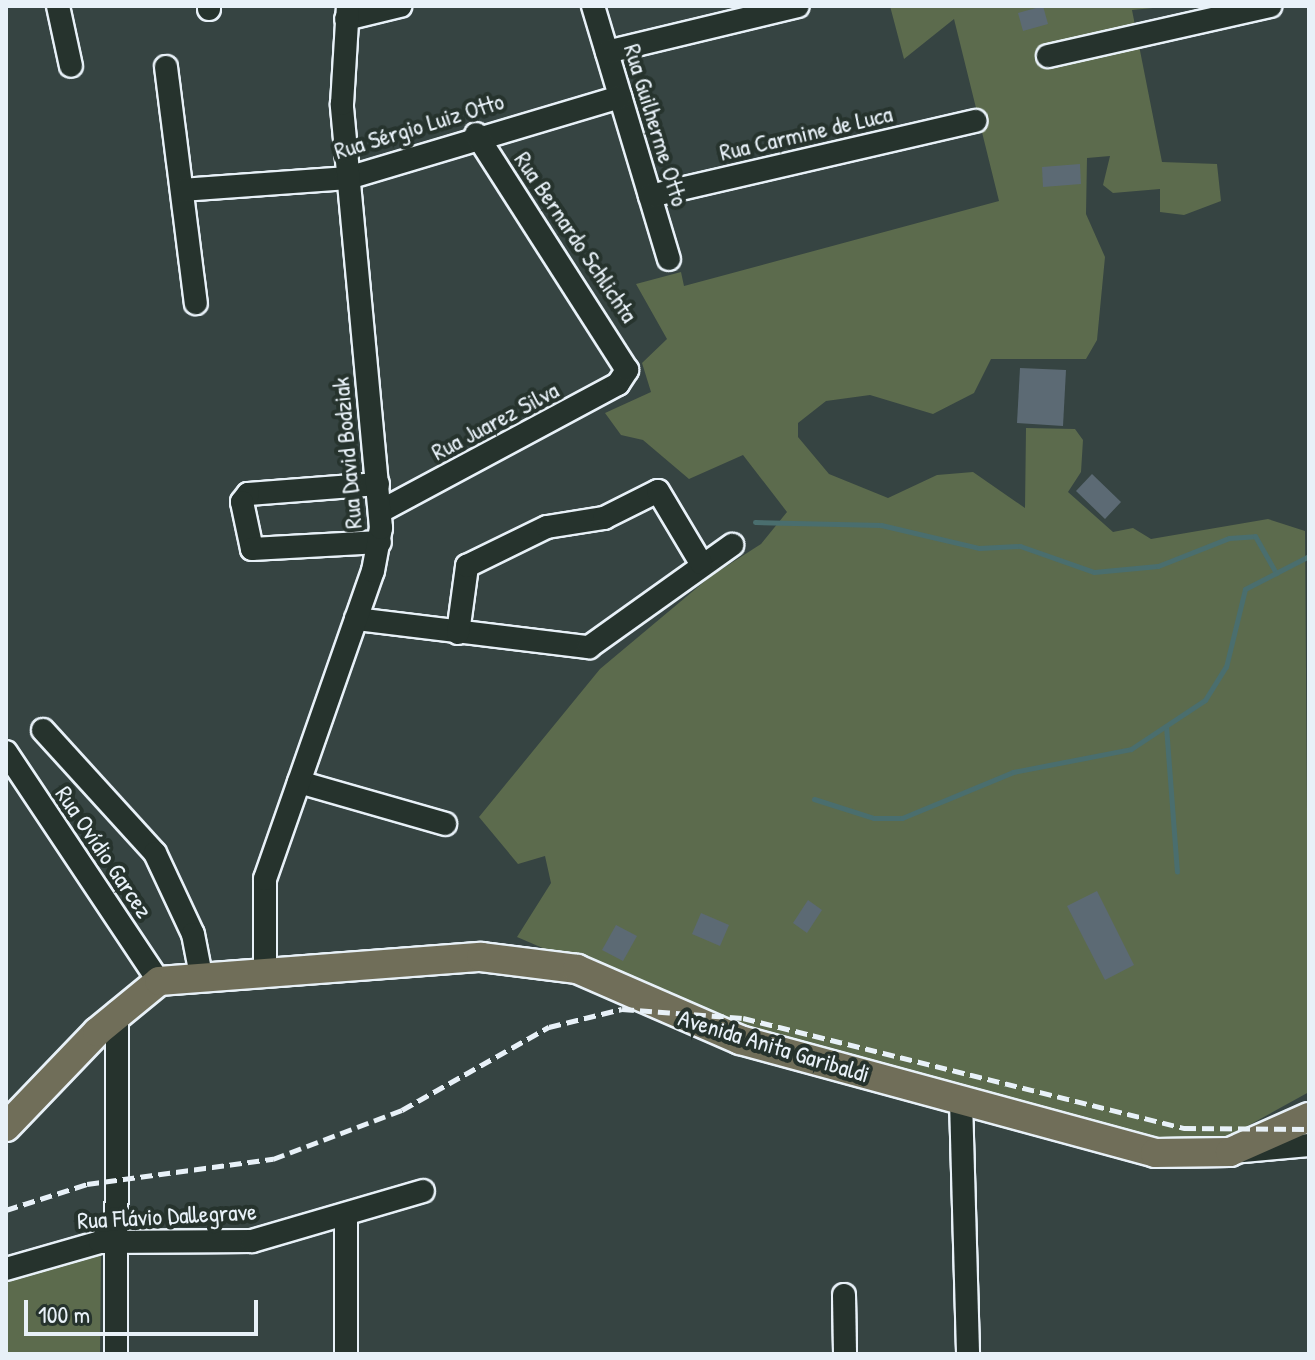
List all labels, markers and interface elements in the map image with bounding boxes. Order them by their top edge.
street label: Rua Guilherme Otto [618,40,694,210]
street label: Rua Sérgio Luiz Otto [331,87,507,165]
street label: Rua Carmine de Luca [717,99,895,167]
street label: Rua Bernardo Schlichta [508,146,644,328]
street label: Rua Juarez Silva [427,375,563,467]
street label: Rua David Bodziak [326,376,368,530]
street label: Rua Ovídio Garcez [49,781,159,923]
street label: Avenida Anita Garibaldi [675,1003,873,1089]
street label: Rua Flávio Dallegrave [77,1197,257,1235]
scale bar [28,1284,262,1334]
text: 100 m [38,1298,90,1330]

